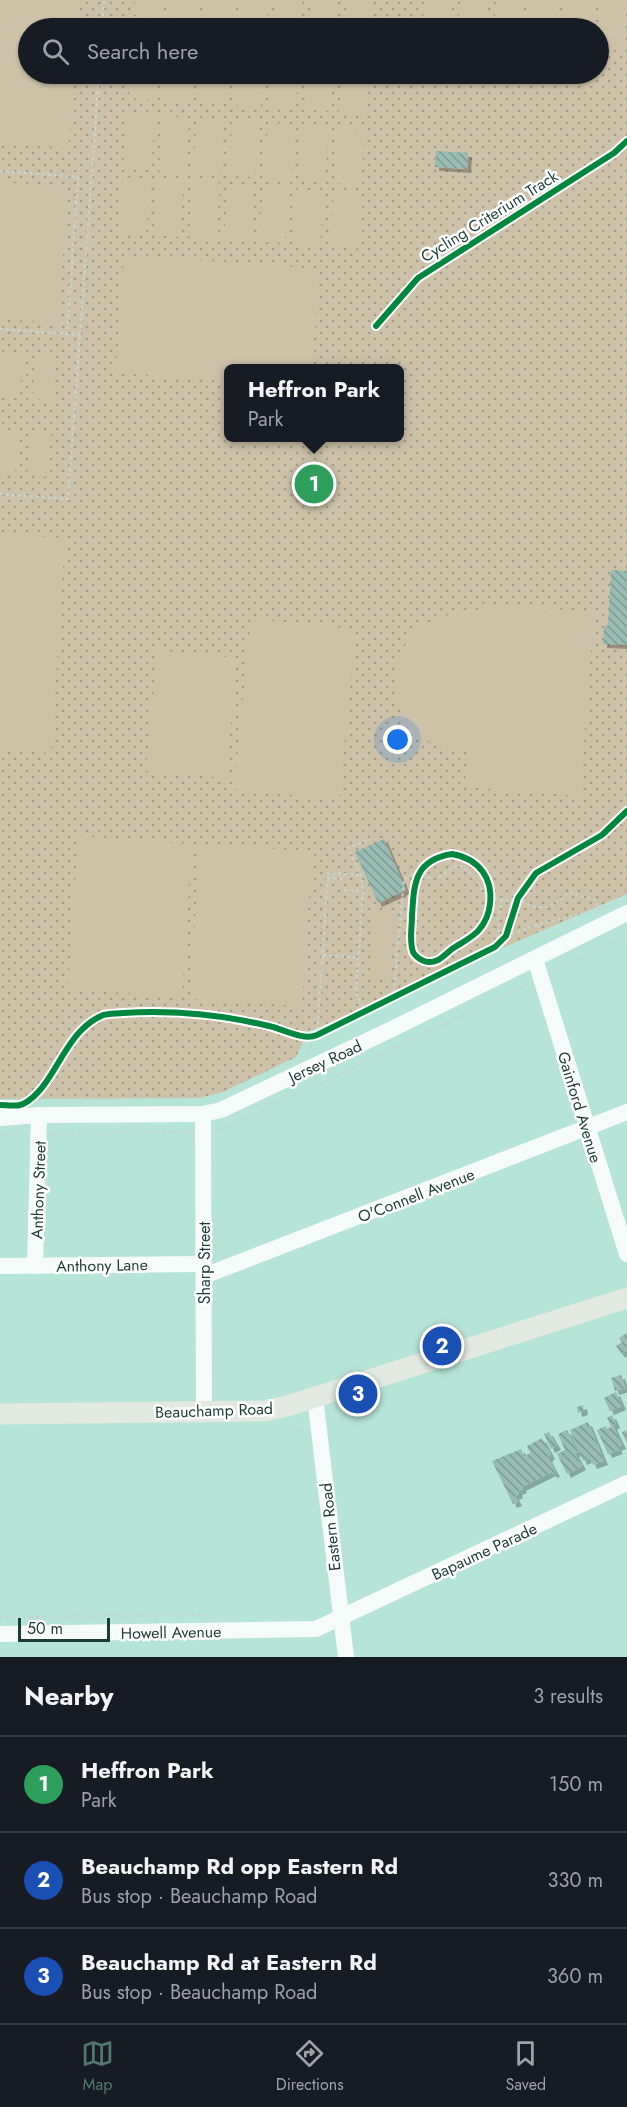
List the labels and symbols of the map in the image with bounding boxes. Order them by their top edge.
street label: Cycling Criterium Track [416,164,563,268]
pin: 1 [294,462,334,506]
your location [383,725,412,754]
street label: Jersey Road [283,1034,366,1089]
street label: Gainford Avenue [552,1049,607,1166]
street label: Anthony Street [25,1140,52,1240]
street label: O'Connell Avenue [354,1163,478,1228]
street label: Sharp Street [193,1222,216,1304]
street label: Anthony Lane [56,1253,148,1278]
pin: 2 [422,1324,462,1368]
pin: 3 [338,1372,378,1416]
street label: Beauchamp Road [155,1397,273,1424]
street label: Eastern Road [314,1482,347,1572]
street label: Bapaume Parade [428,1517,541,1586]
scale bar [18,1615,110,1642]
street label: Howell Avenue [120,1620,222,1645]

